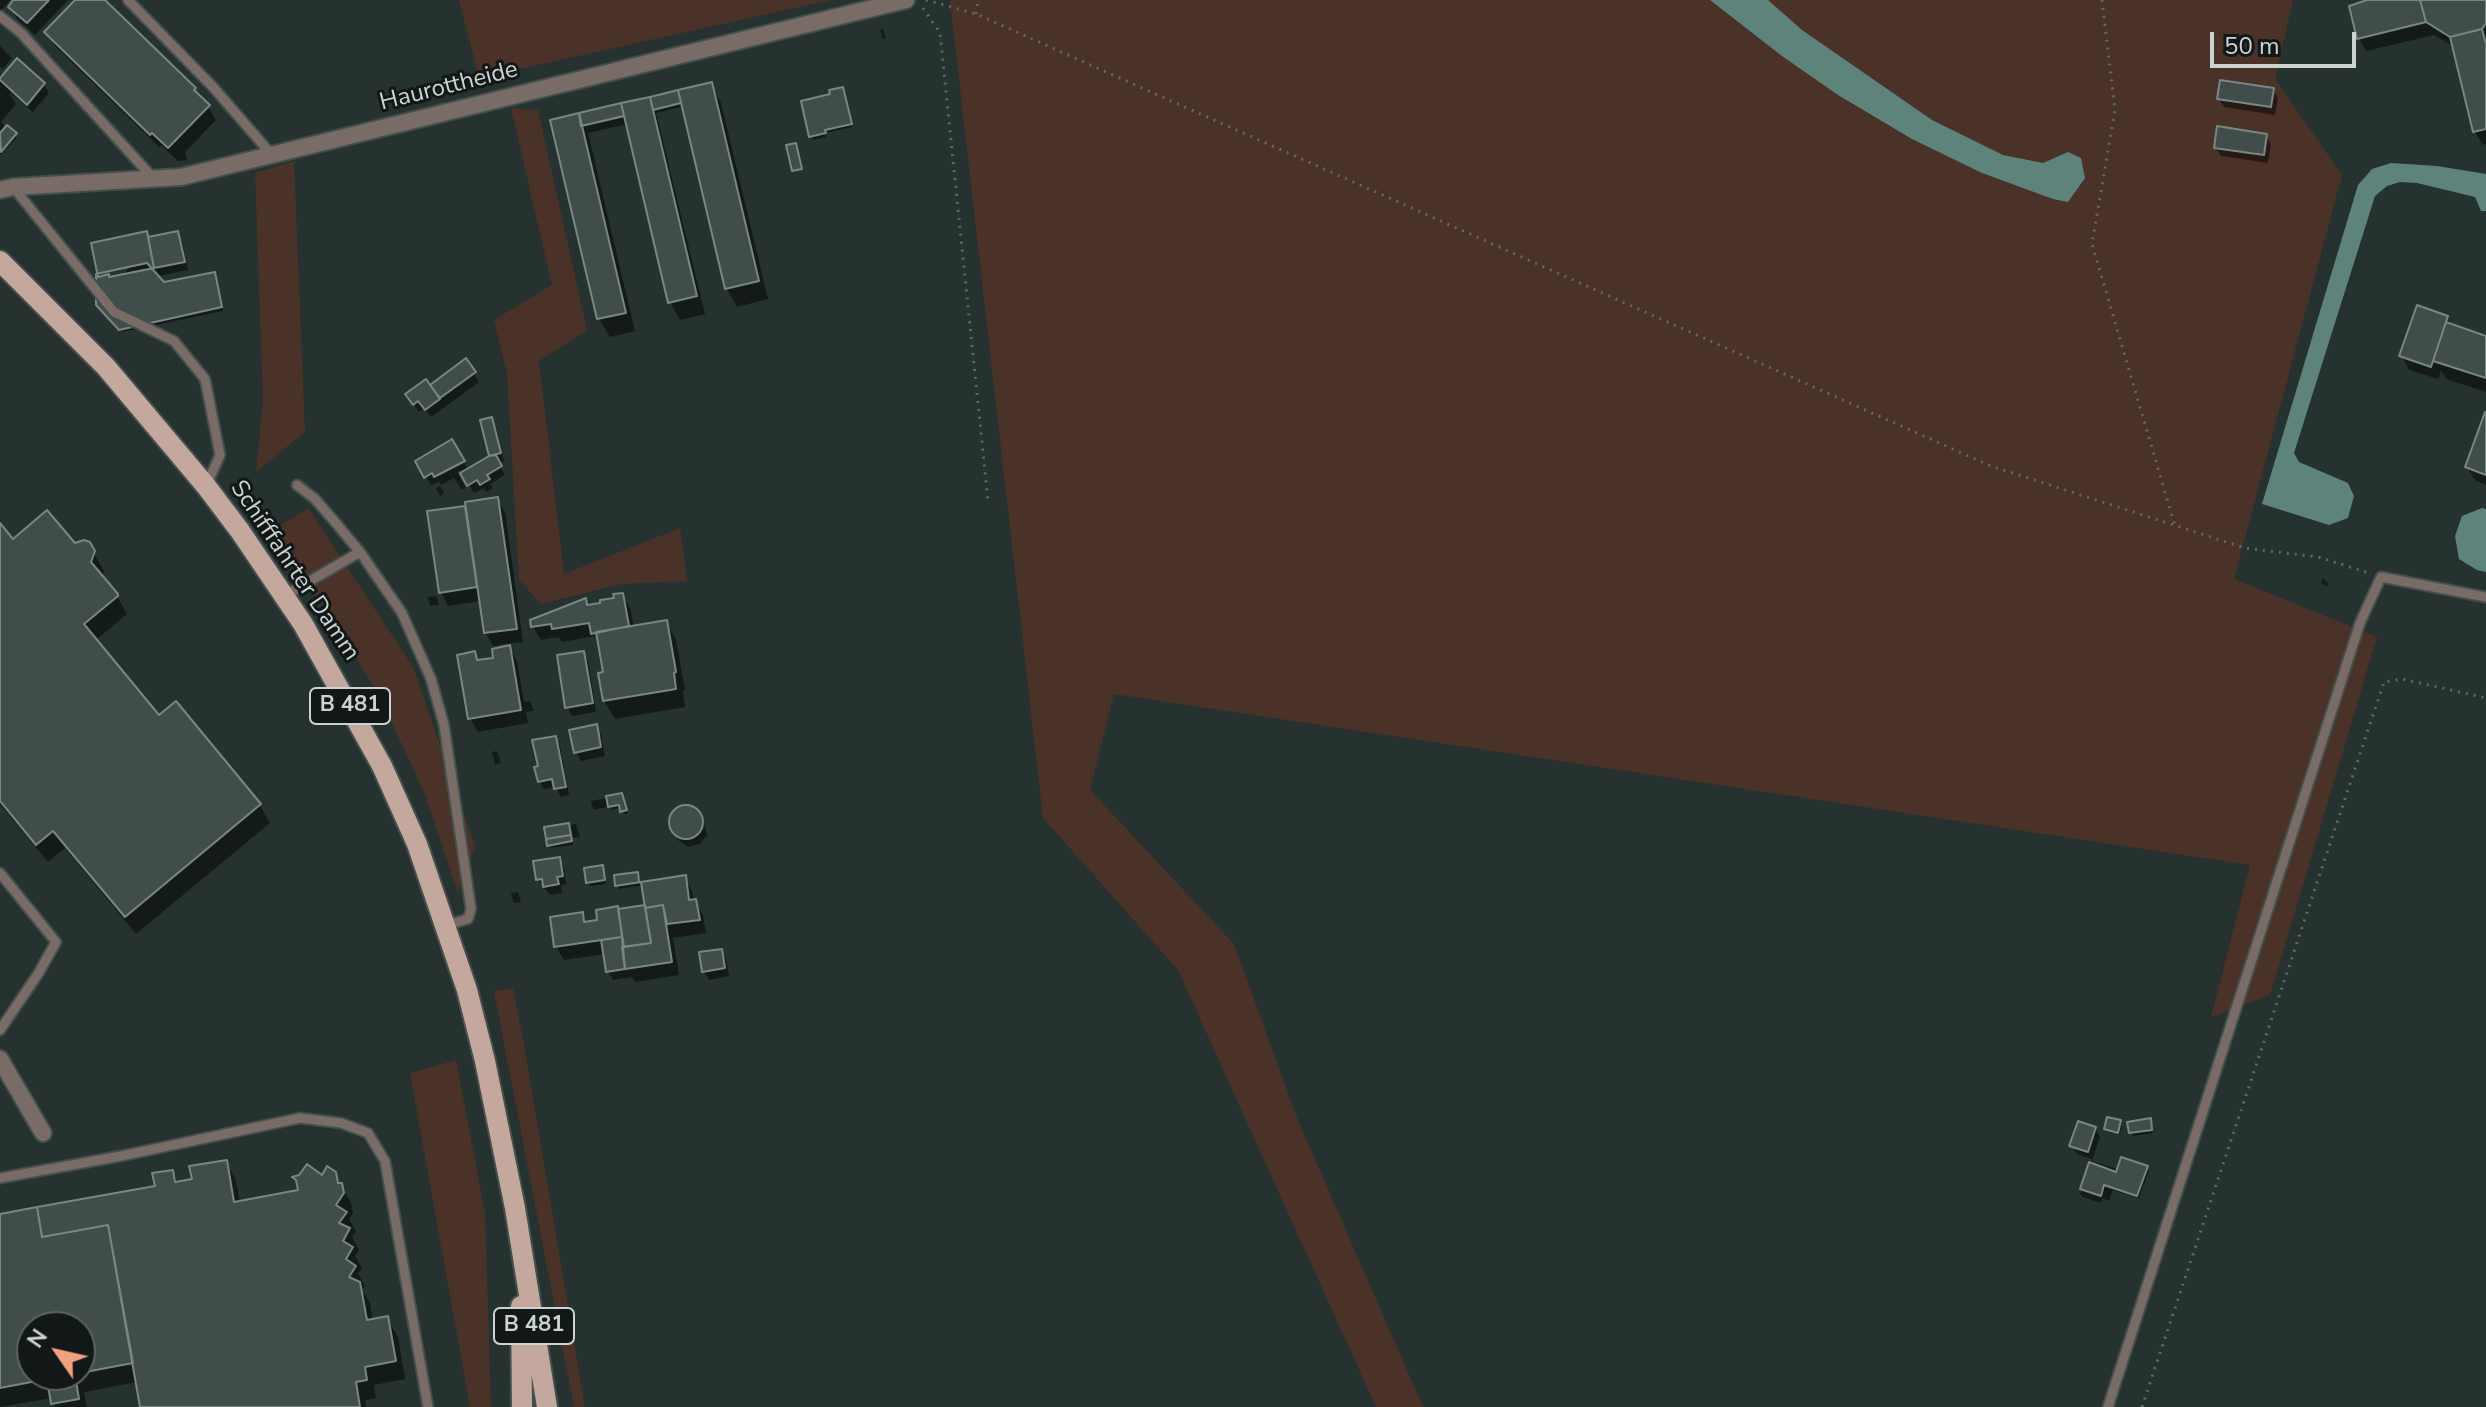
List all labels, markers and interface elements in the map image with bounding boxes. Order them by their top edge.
scale bar [2214,16,2360,66]
text: 50 m [2224,30,2280,62]
street label: Haurottheide [377,56,521,118]
street label: Schifffahrter Damm [223,475,365,667]
road number: B 481 [310,688,390,724]
road number: B 481 [494,1308,574,1344]
north arrow [16,1311,96,1391]
text: N [21,1323,55,1354]

